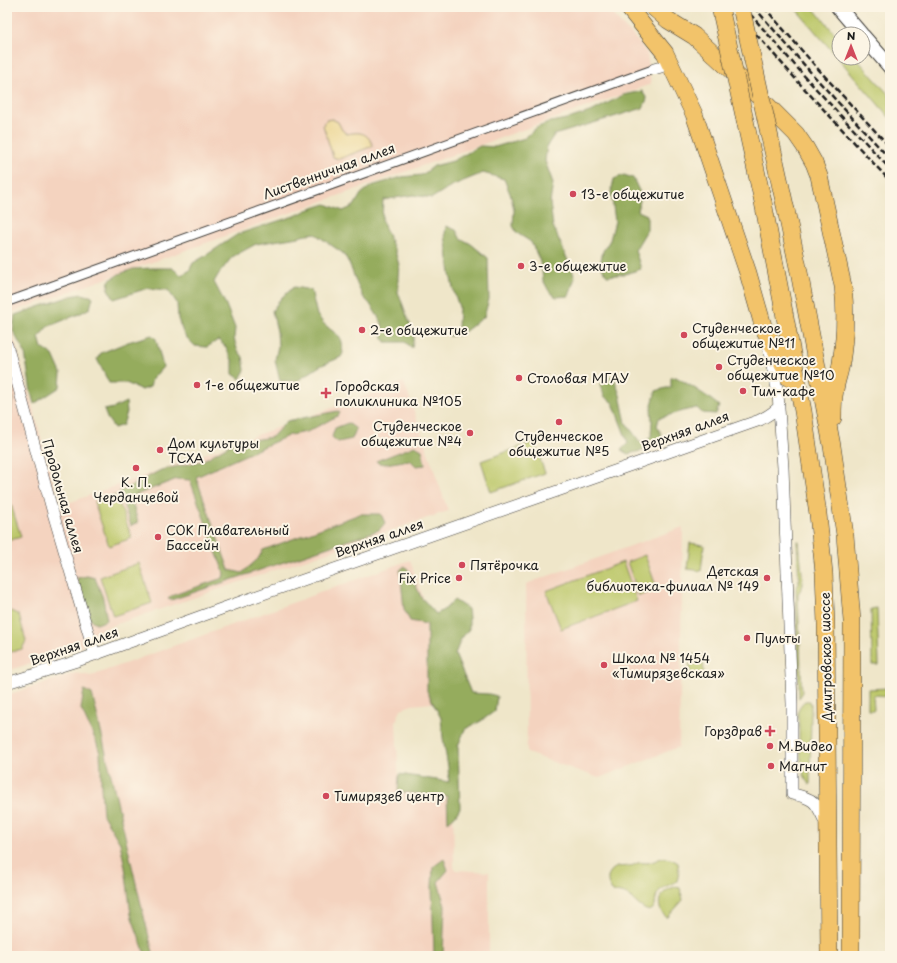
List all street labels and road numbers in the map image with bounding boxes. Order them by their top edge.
street label: Лиственничная аллея [260,138,397,203]
street label: Верхняя аллея [638,406,732,455]
street label: Продольная аллея [38,437,89,555]
street label: Верхняя аллея [332,513,426,562]
street label: Дмитровское шоссе [815,592,836,723]
street label: Верхняя аллея [27,621,121,670]

